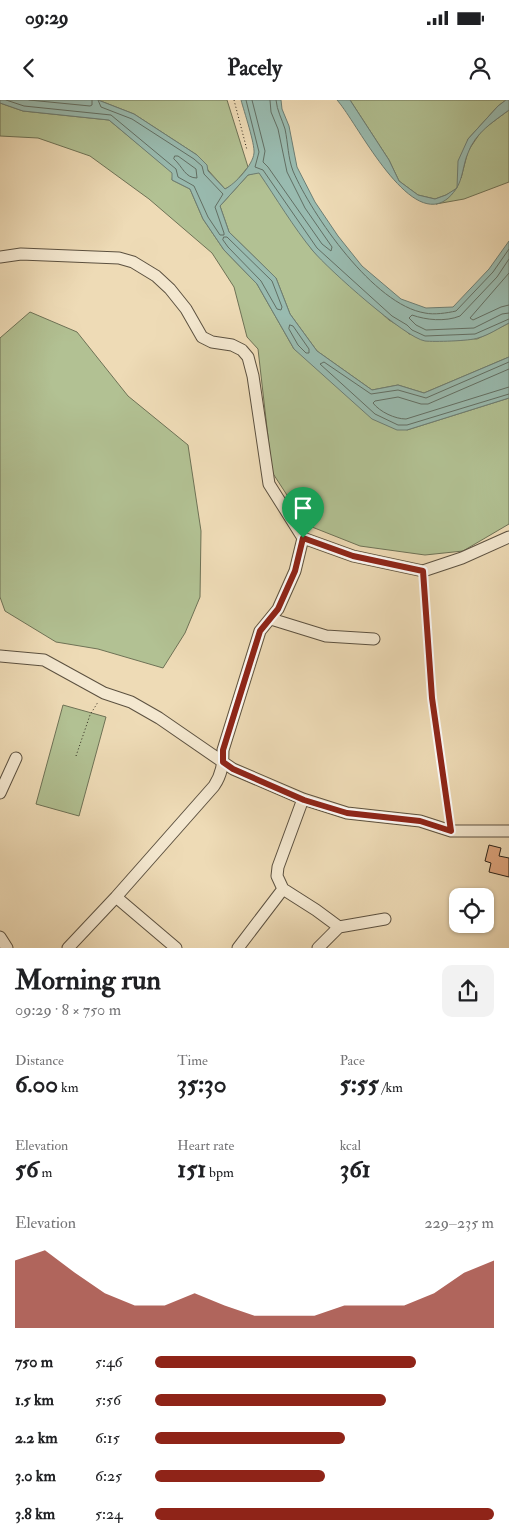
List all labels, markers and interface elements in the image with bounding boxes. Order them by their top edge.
text: 09:29 [25,6,69,30]
icon: back [15,54,43,82]
text: Pacely [227,54,282,82]
icon: person [466,54,494,82]
pin [282,487,324,538]
icon: arrive [289,494,317,522]
map controls [449,888,494,933]
button: locate [449,888,494,933]
text: Morning run [15,963,161,998]
button: share [442,965,494,1017]
text: 09:29 · 8 × 750 m [15,1000,121,1020]
text: Distance [15,1052,64,1069]
text: Time [177,1052,208,1069]
text: Pace [340,1052,365,1069]
text: 6.00 [15,1069,58,1100]
text: 35:30 [177,1069,227,1100]
text: 5:55 [340,1069,379,1100]
text: km [58,1079,79,1096]
text: /km [379,1079,403,1096]
text: Elevation [15,1137,68,1154]
text: Heart rate [177,1137,234,1154]
text: kcal [340,1137,361,1154]
text: 56 [15,1154,39,1185]
text: 151 [177,1154,206,1185]
text: 361 [340,1154,371,1185]
text: m [39,1164,52,1181]
text: bpm [206,1164,234,1181]
text: Elevation [15,1213,76,1233]
text: 229–235 m [424,1213,494,1233]
text: 750 m [15,1352,53,1372]
text: 5:46 [95,1352,123,1372]
text: 1.5 km [15,1390,54,1410]
text: 5:56 [95,1390,121,1410]
text: 2.2 km [15,1428,58,1448]
text: 6:15 [95,1428,120,1448]
text: 3.0 km [15,1466,56,1486]
text: 6:25 [95,1466,122,1486]
text: 3.8 km [15,1504,55,1524]
text: 5:24 [95,1504,123,1524]

